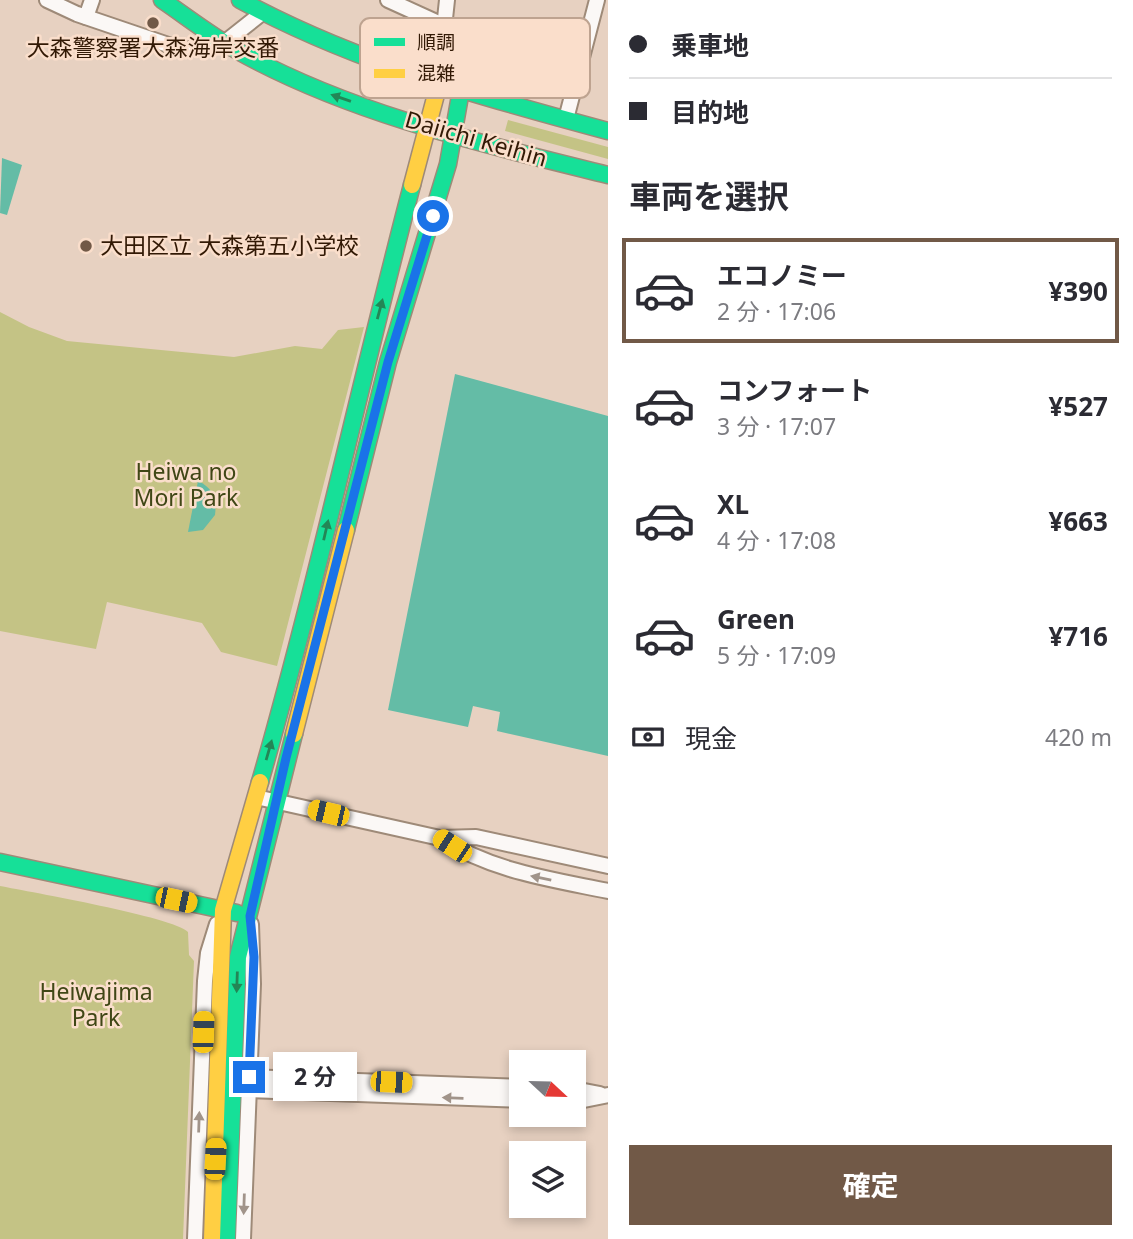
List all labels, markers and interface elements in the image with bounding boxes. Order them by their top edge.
marker: 大森警察署大森海岸交番 [145,15,161,31]
legend [360,18,590,98]
text: 乗車地 [671,27,749,63]
text: 順調 [417,29,455,55]
place label: 大森警察署大森海岸交番 [27,31,280,63]
text: 混雑 [417,60,455,86]
one-way arrow [331,92,352,103]
text: 目的地 [671,94,749,130]
street label: Daiichi Keihin [402,103,551,174]
text: 車両を選択 [629,174,789,217]
route start [417,200,449,232]
place label: 大田区立 大森第五小学校 [100,229,359,261]
marker: 大田区立 大森第五小学校 [78,238,94,254]
text: エコノミー [717,257,847,293]
icon: car [633,259,696,322]
text: ¥390 [1049,273,1108,309]
text: 2 分 · 17:06 [717,295,836,327]
one-way arrow [376,298,386,319]
text: コンフォート [717,372,872,408]
icon: car [633,374,696,437]
text: ¥527 [1049,388,1108,424]
text: 3 分 · 17:07 [717,410,836,442]
park label: Heiwa no Mori Park [134,455,239,513]
text: XL [717,486,749,522]
icon: car [633,489,696,552]
text: ¥663 [1049,503,1108,539]
one-way arrow [321,519,332,541]
text: 4 分 · 17:08 [717,524,836,556]
text: Green [717,601,795,637]
icon: car [633,604,696,667]
text: ¥716 [1049,618,1108,654]
text: 5 分 · 17:09 [717,639,836,671]
icon: cash [629,718,667,756]
text: 現金 [685,720,737,756]
text: 420 m [1045,721,1112,753]
one-way arrow [264,739,275,761]
car [306,798,351,828]
car [429,826,476,866]
one-way arrow [530,872,552,883]
car [154,885,199,915]
one-way arrow [232,972,243,994]
park label: Heiwajima Park [39,975,153,1033]
car [192,1011,215,1053]
north arrow [509,1050,586,1127]
map controls [509,1050,586,1218]
callout: 2 分 [274,1052,358,1102]
text: 2 分 [294,1060,336,1092]
route end [233,1061,265,1093]
car [370,1071,413,1093]
one-way arrow [442,1092,464,1103]
one-way arrow [194,1111,205,1133]
car [204,1137,227,1181]
button: layers [509,1141,586,1218]
button: 確定 [629,1145,1112,1225]
one-way arrow [238,1193,249,1215]

